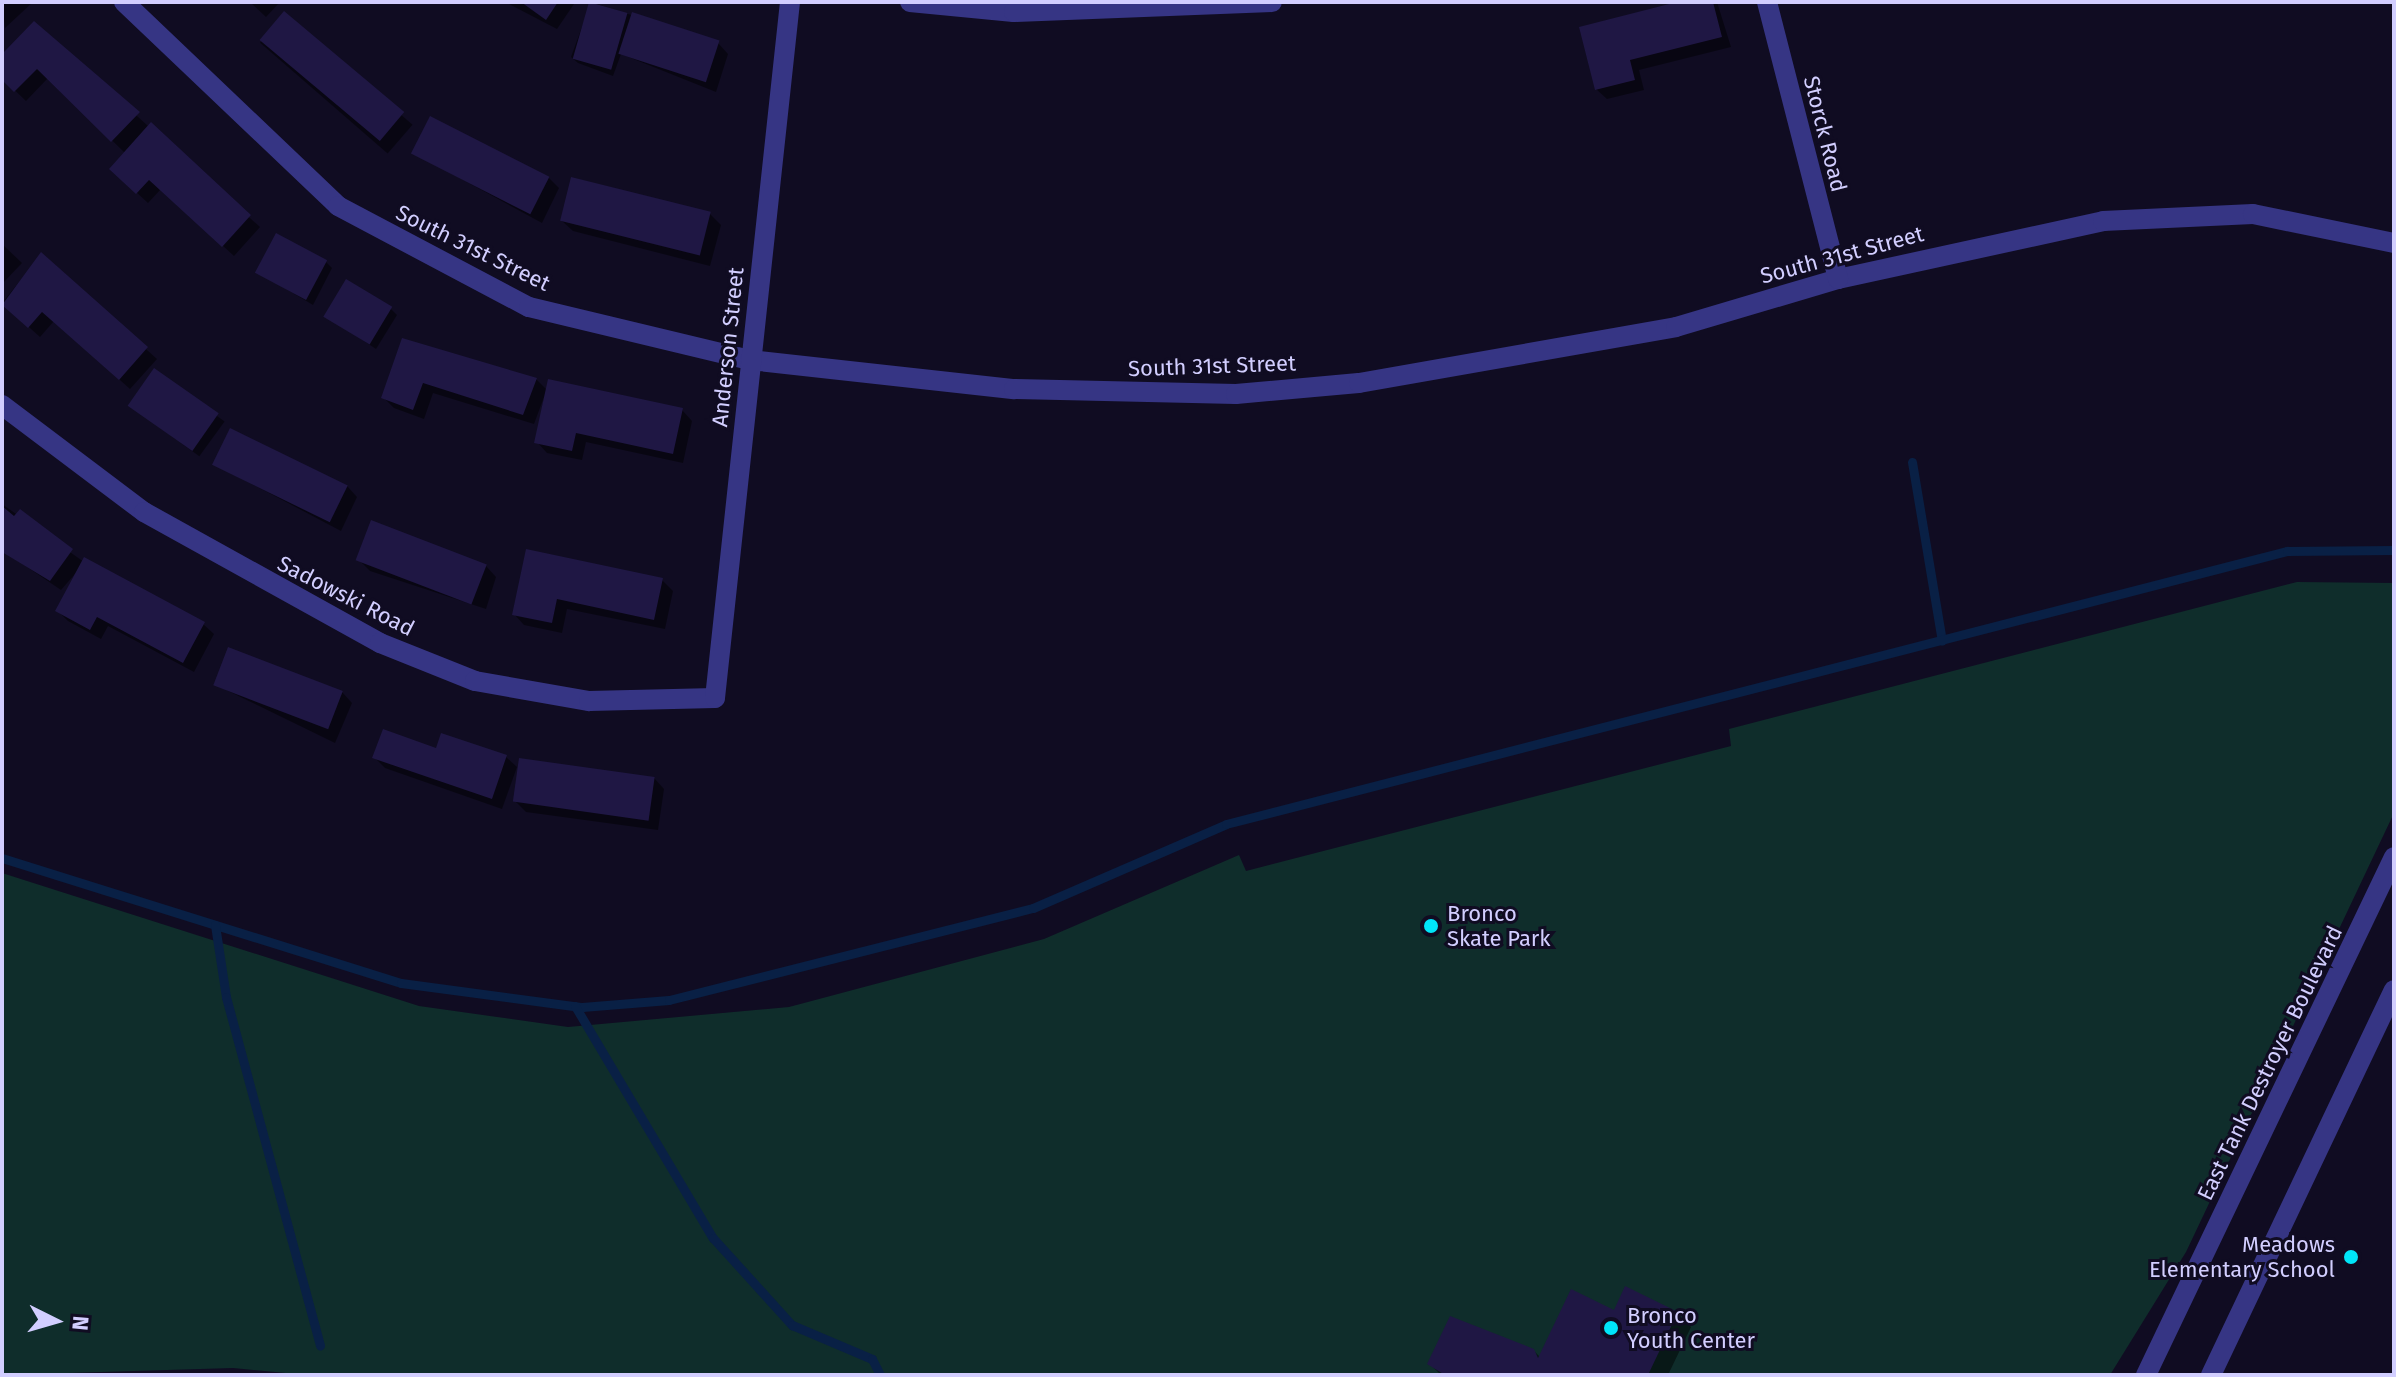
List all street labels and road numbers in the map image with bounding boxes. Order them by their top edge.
street label: Storck Road [1798,73,1852,195]
street label: South 31st Street [392,199,554,297]
street label: South 31st Street [1757,221,1927,289]
street label: Anderson Street [706,266,750,428]
street label: South 31st Street [1128,350,1296,382]
street label: Sadowski Road [273,550,419,642]
street label: East Tank Destroyer Boulevard [2192,921,2348,1205]

